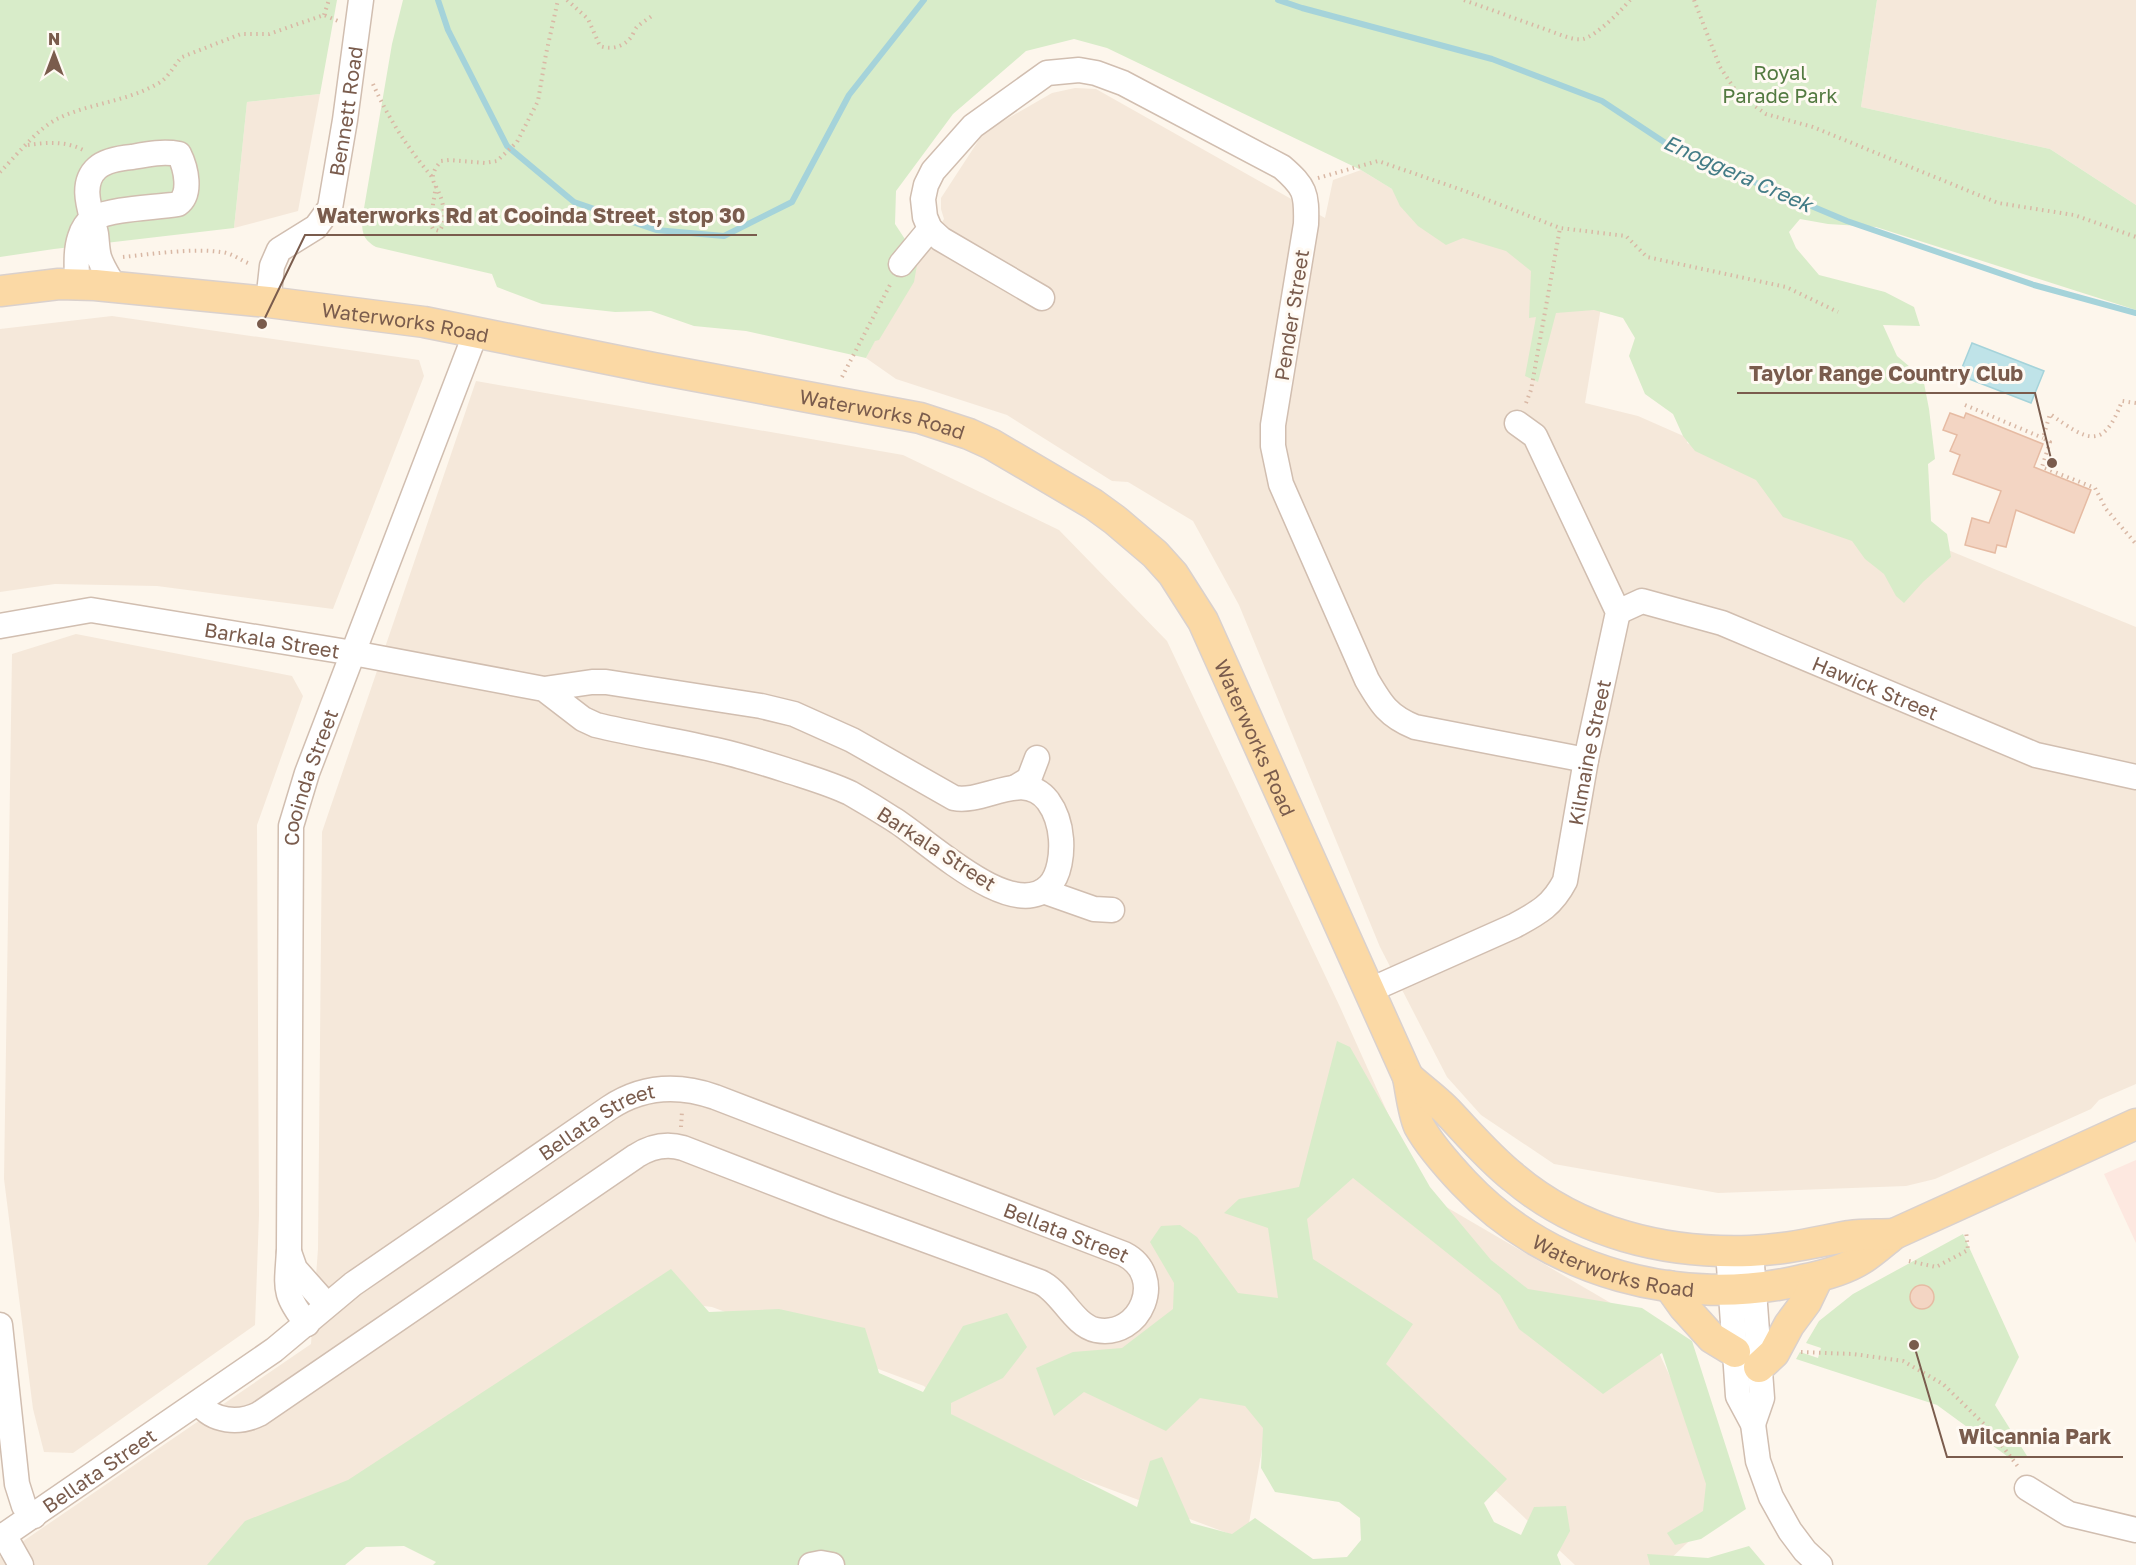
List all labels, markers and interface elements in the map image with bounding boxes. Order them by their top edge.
north arrow [24,24,84,84]
text: N [48,29,60,49]
street label: Bennett Road [324,45,367,178]
park label: Royal Parade Park [1722,60,1838,107]
water label: Enoggera Creek [1660,129,1818,218]
callout: Waterworks Rd at Cooinda Street, stop 30 [305,196,757,235]
text: Waterworks Rd at Cooinda Street, stop 30 [317,202,745,228]
street label: Pender Street [1269,248,1313,382]
street label: Waterworks Road [320,297,491,347]
callout: Taylor Range Country Club [1737,354,2035,393]
text: Taylor Range Country Club [1749,360,2023,386]
street label: Waterworks Road [798,384,968,444]
street label: Barkala Street [203,617,342,663]
street label: Hawick Street [1809,650,1942,725]
street label: Waterworks Road [1210,656,1301,820]
street label: Kilmaine Street [1563,677,1615,827]
street label: Cooinda Street [279,705,342,846]
street label: Barkala Street [873,801,1001,895]
street label: Bellata Street [534,1078,657,1165]
street label: Bellata Street [1000,1197,1134,1267]
street label: Waterworks Road [1528,1229,1695,1301]
callout: Wilcannia Park [1947,1418,2123,1457]
street label: Bellata Street [38,1423,160,1517]
text: Wilcannia Park [1959,1423,2111,1449]

